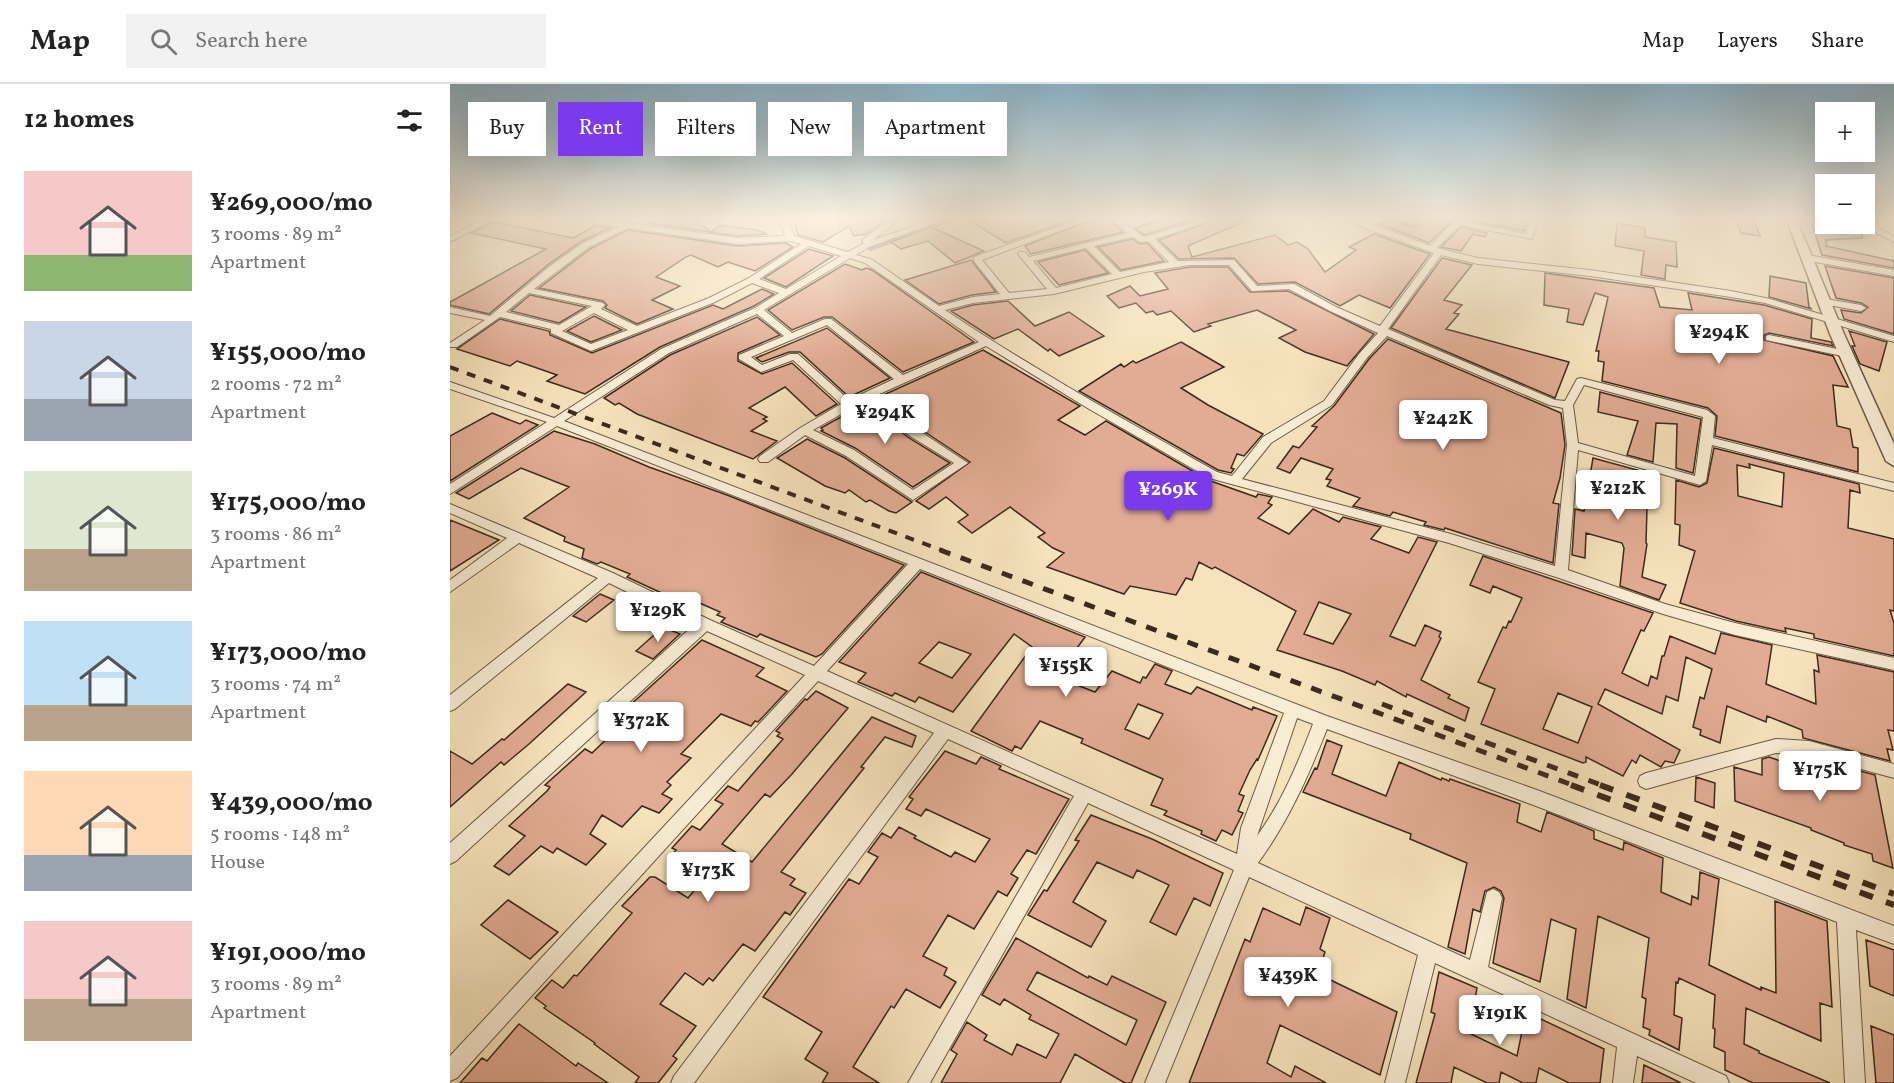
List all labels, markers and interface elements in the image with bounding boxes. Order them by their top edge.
search box [126,14,546,68]
text: Map [30,22,90,61]
icon: search [147,25,180,58]
text: Search here [195,26,308,57]
text: Map [1642,27,1684,56]
text: Layers [1717,27,1778,56]
text: Share [1811,27,1864,56]
text: 12 homes [24,102,135,138]
chip: Buy [468,102,546,156]
chip: Rent [558,102,643,156]
chip: Filters [655,102,756,156]
chip: New [768,102,852,156]
chip: Apartment [864,102,1007,156]
map controls [1815,102,1875,234]
button: + [1815,102,1875,162]
icon: filters [393,104,426,137]
button: − [1815,174,1875,234]
text: ¥269,000/mo [210,185,373,221]
icon: home [72,195,144,267]
text: 3 rooms · 89 m² [210,221,342,249]
text: Apartment [210,249,306,277]
pin: ¥294K [1677,314,1761,365]
text: ¥294K [1689,319,1749,347]
text: ¥155,000/mo [210,335,366,371]
icon: home [72,345,144,417]
text: 2 rooms · 72 m² [210,371,342,399]
pin: ¥294K [843,394,927,445]
text: Apartment [210,399,306,427]
text: ¥294K [855,399,915,427]
pin: ¥242K [1401,400,1485,451]
text: ¥242K [1413,405,1473,433]
pin: ¥212K [1576,470,1660,521]
pin: ¥269K [1126,471,1210,522]
text: ¥212K [1590,475,1646,503]
text: ¥269K [1138,476,1198,504]
text: ¥175,000/mo [210,485,366,521]
icon: home [72,495,144,567]
text: 3 rooms · 86 m² [210,521,341,549]
text: Apartment [210,549,306,577]
pin: ¥129K [616,592,700,643]
text: ¥129K [630,597,686,625]
text: ¥173,000/mo [210,635,366,671]
icon: home [72,645,144,717]
pin: ¥155K [1024,647,1108,698]
text: ¥155K [1039,652,1093,680]
text: 3 rooms · 74 m² [210,671,341,699]
text: Apartment [210,699,306,727]
pin: ¥372K [599,702,683,753]
text: ¥372K [612,707,670,735]
pin: ¥175K [1778,751,1862,802]
text: ¥175K [1793,756,1847,784]
text: ¥439,000/mo [210,785,373,821]
icon: home [72,795,144,867]
text: 5 rooms · 148 m² [210,821,350,849]
text: House [210,849,265,877]
pin: ¥173K [666,852,750,903]
text: ¥173K [681,857,735,885]
text: ¥191,000/mo [210,935,366,971]
icon: home [72,945,144,1017]
pin: ¥439K [1246,957,1330,1008]
text: ¥439K [1258,962,1318,990]
text: 3 rooms · 89 m² [210,971,342,999]
pin: ¥191K [1458,995,1542,1046]
text: Apartment [210,999,306,1027]
text: ¥191K [1473,1000,1527,1028]

